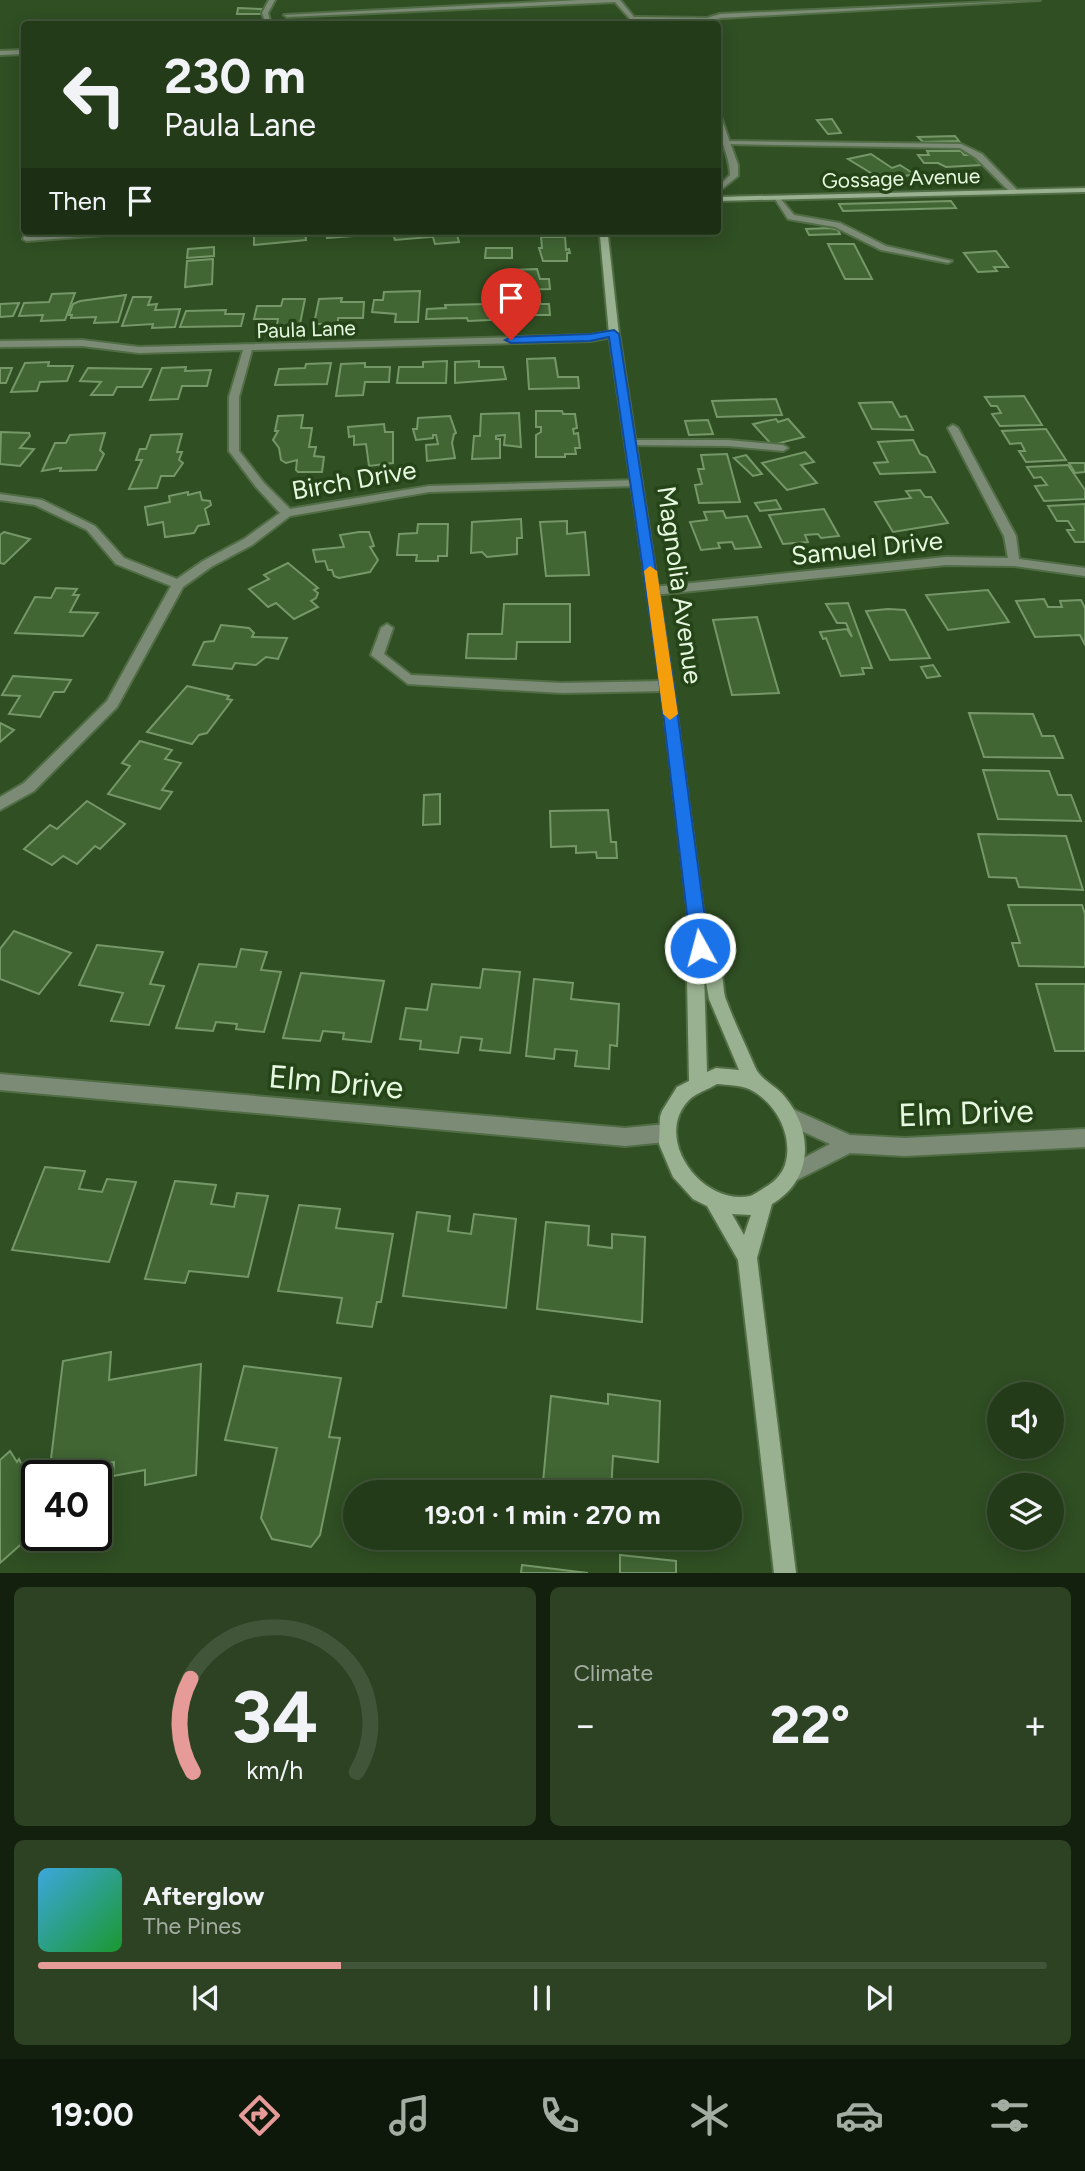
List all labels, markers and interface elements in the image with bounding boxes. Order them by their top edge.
text: 230 m [164,46,306,105]
icon: left [49,49,140,140]
text: Paula Lane [164,106,316,144]
street label: Gossage Avenue [821,163,981,193]
icon: arrive [121,182,159,220]
text: Then [49,185,107,217]
pin [481,268,541,340]
icon: arrive [492,279,530,317]
street label: Paula Lane [256,315,356,343]
street label: Birch Drive [289,453,419,507]
street label: Magnolia Avenue [650,484,710,686]
street label: Samuel Drive [790,524,944,572]
position arrow [663,911,737,985]
street label: Elm Drive [267,1057,405,1107]
street label: Elm Drive [898,1092,1034,1134]
map controls [987,1382,1064,1550]
button: sound [987,1382,1064,1459]
speed limit sign: 40 [21,1460,112,1551]
button: layers [987,1473,1064,1550]
text: 19:01 · 1 min · 270 m [424,1499,661,1531]
text: Climate [574,1659,653,1687]
text: 34 [231,1674,318,1761]
text: 22° [770,1694,850,1756]
text: − [574,1702,597,1748]
text: + [1023,1702,1047,1748]
text: km/h [246,1755,303,1785]
text: Afterglow [143,1880,265,1912]
text: The Pines [143,1912,242,1940]
icon: previous [187,1979,225,2017]
icon: pause [523,1979,561,2017]
icon: next [860,1979,898,2017]
icon: directions [235,2091,284,2140]
icon: music [385,2091,434,2140]
icon: phone [535,2091,584,2140]
icon: climate [685,2091,734,2140]
icon: car [835,2091,884,2140]
icon: filters [985,2091,1034,2140]
text: 19:00 [51,2096,134,2134]

